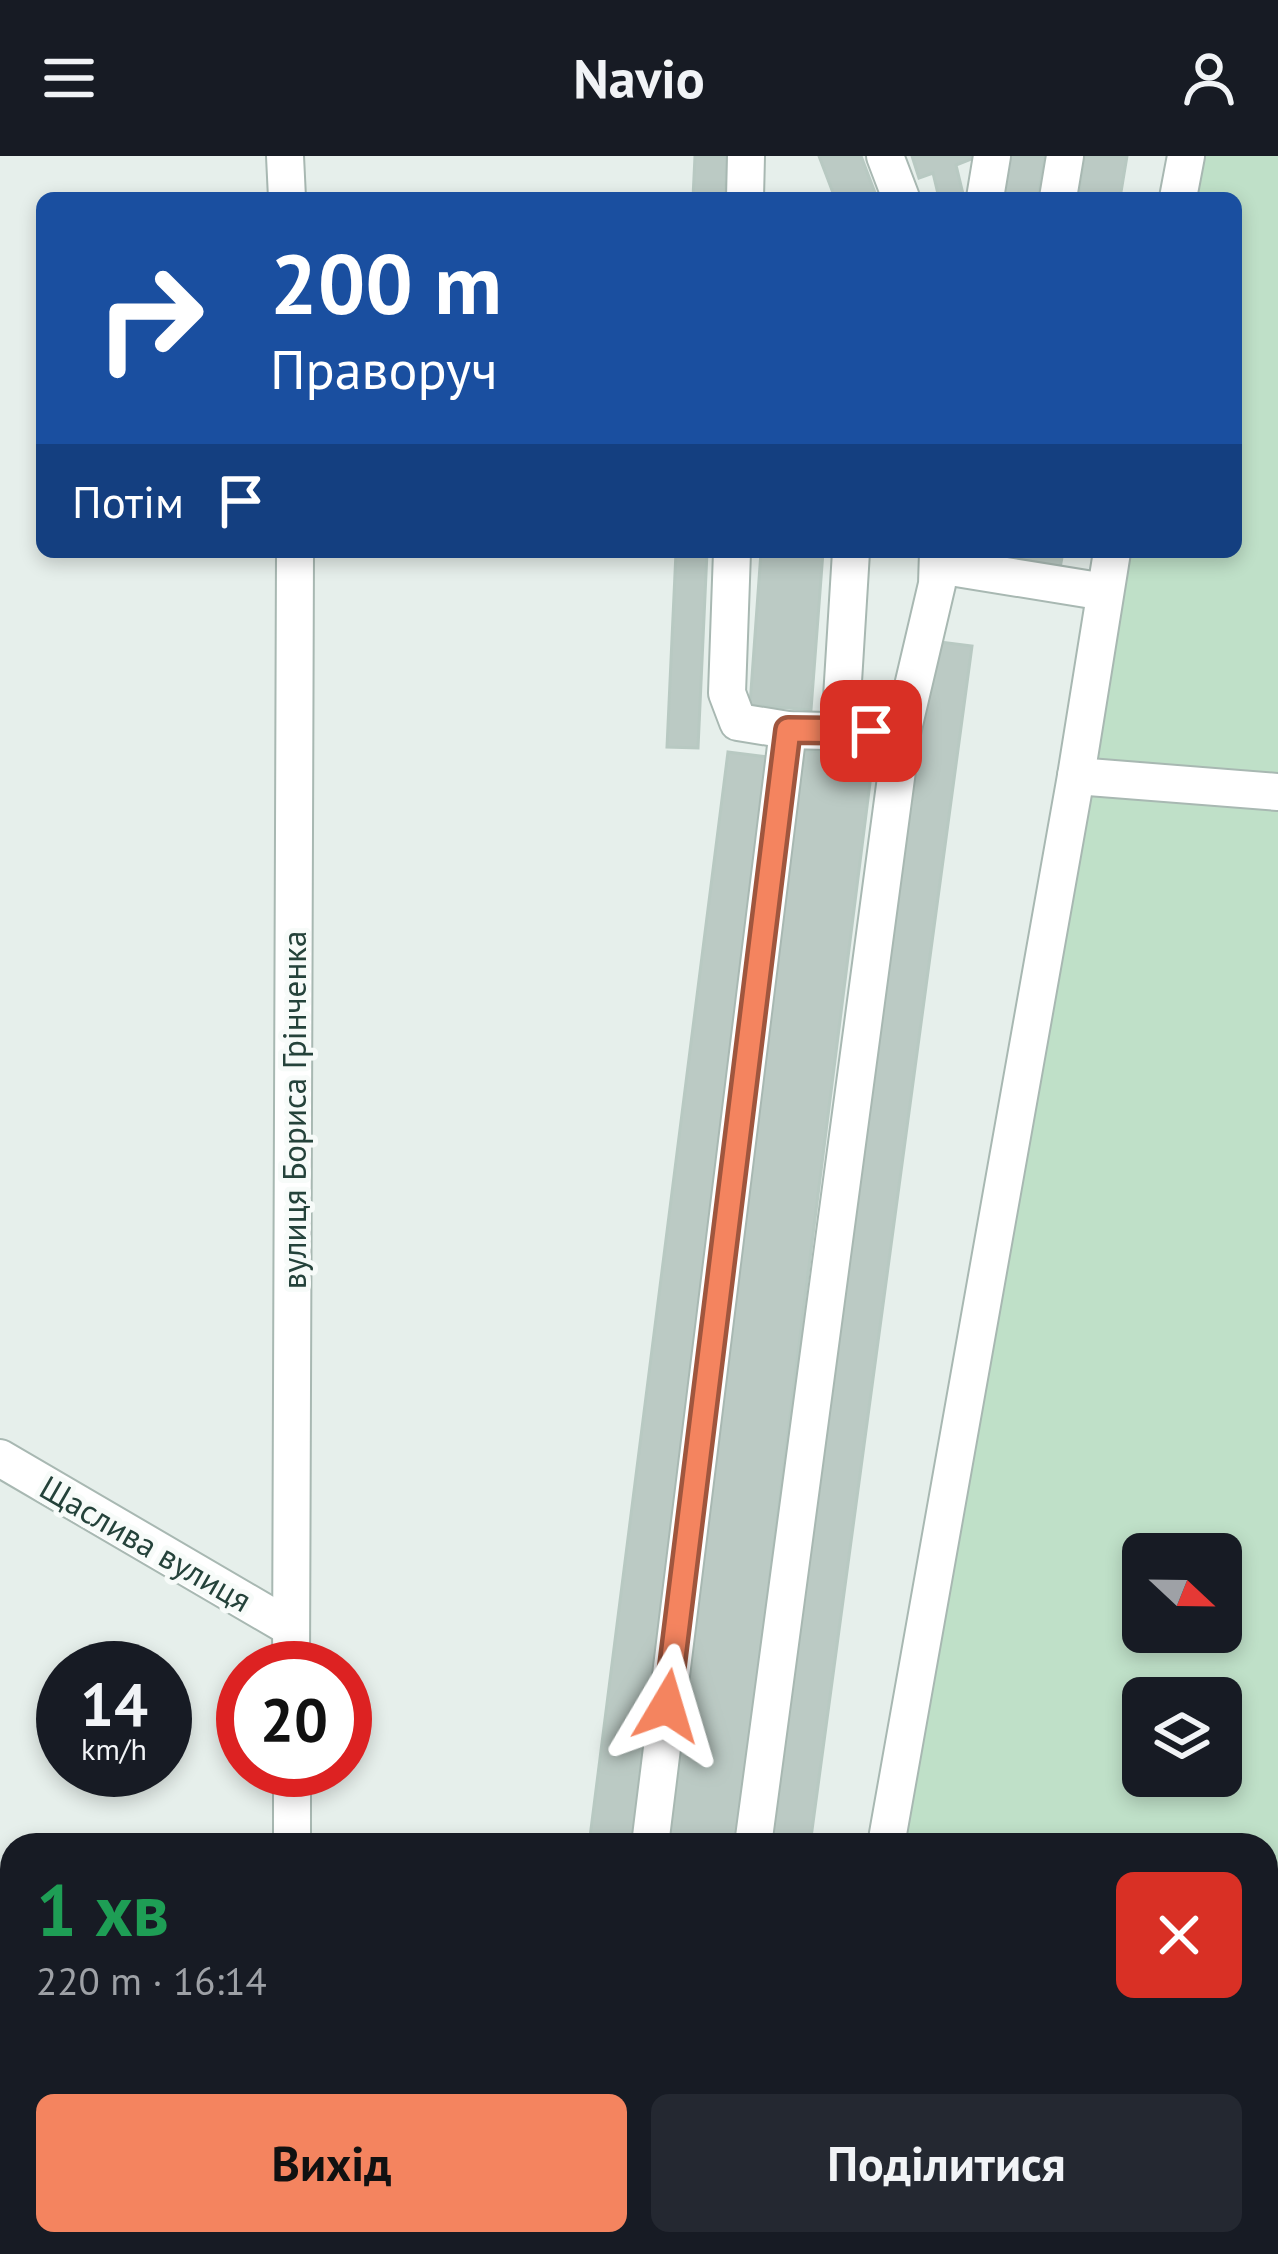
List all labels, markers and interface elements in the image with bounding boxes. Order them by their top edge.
text: Navio [573,43,705,113]
icon: menu [36,45,102,111]
icon: person [1176,45,1242,111]
text: 200 m [270,228,502,337]
icon: right [72,240,228,396]
text: Праворуч [270,334,498,404]
icon: arrive [208,468,274,534]
text: Потім [72,472,184,530]
pin [820,680,922,782]
icon: arrive [838,698,904,764]
street label: вулиця Бориса Грінченка [272,931,315,1289]
street label: Щаслива вулиця [32,1465,260,1621]
north arrow [1122,1533,1242,1653]
map controls [1122,1533,1242,1797]
speed limit sign: 20 [216,1641,372,1797]
position arrow [604,1643,730,1769]
text: 14 [80,1665,148,1743]
button: layers [1122,1677,1242,1797]
text: km/h [81,1729,147,1768]
text: 1 хв [36,1863,169,1956]
button: close [1116,1872,1242,1998]
text: 220 m · 16:14 [36,1955,267,2006]
button: Вихід [36,2094,627,2232]
button: Поділитися [651,2094,1242,2232]

